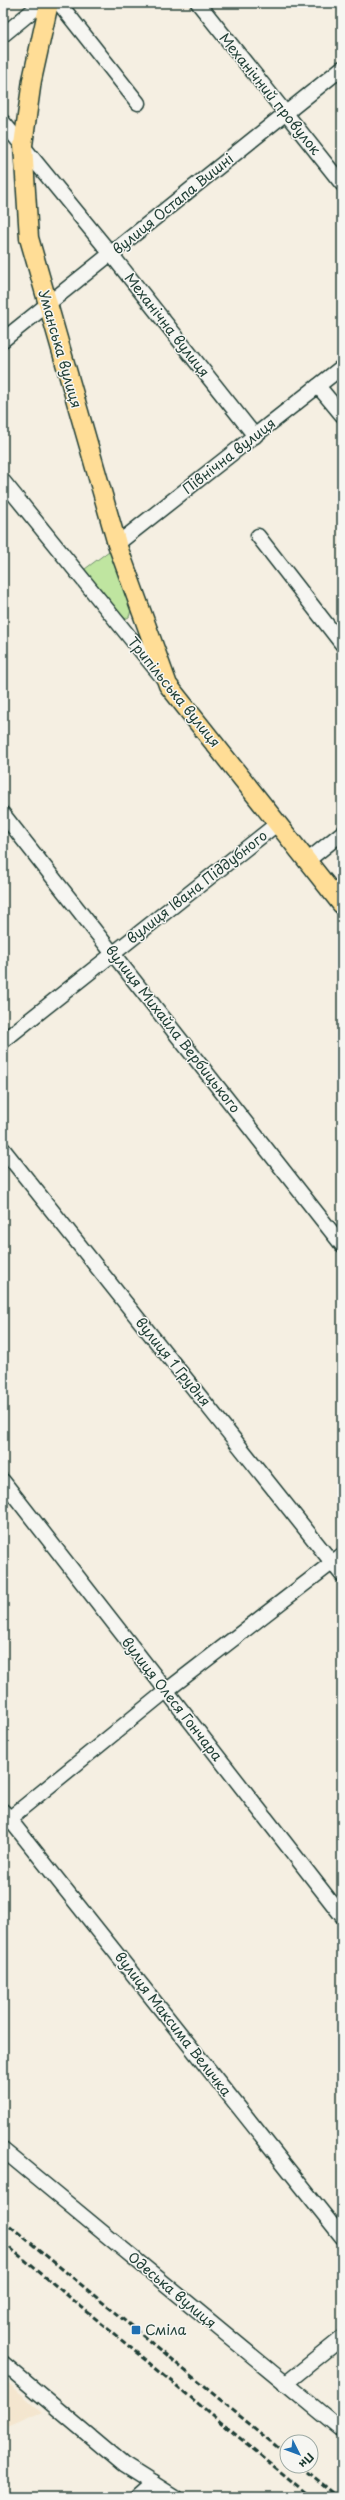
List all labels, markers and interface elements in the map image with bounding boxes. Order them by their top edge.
street label: Механічний провулок [215,28,327,160]
street label: вулиця Остапа Вишні [108,148,238,259]
street label: Механічна вулиця [120,268,215,381]
street label: Уманська вулиця [34,287,87,410]
street label: Північна вулиця [178,412,280,499]
street label: Трипільська вулиця [123,632,226,752]
street label: вулиця Івана Піддубного [122,825,272,948]
street label: вулиця Михайла Вербицького [101,940,246,1117]
street label: вулиця 1 Грудня [131,1313,216,1411]
street label: вулиця Олеся Гончара [117,1632,228,1765]
street label: вулиця Максима Величка [110,1947,237,2101]
street label: Одеська вулиця [124,2246,221,2333]
place label: Сміла [145,2319,187,2340]
marker: Сміла [130,2324,142,2336]
north arrow [279,2434,319,2474]
text: Пн [295,2449,318,2473]

